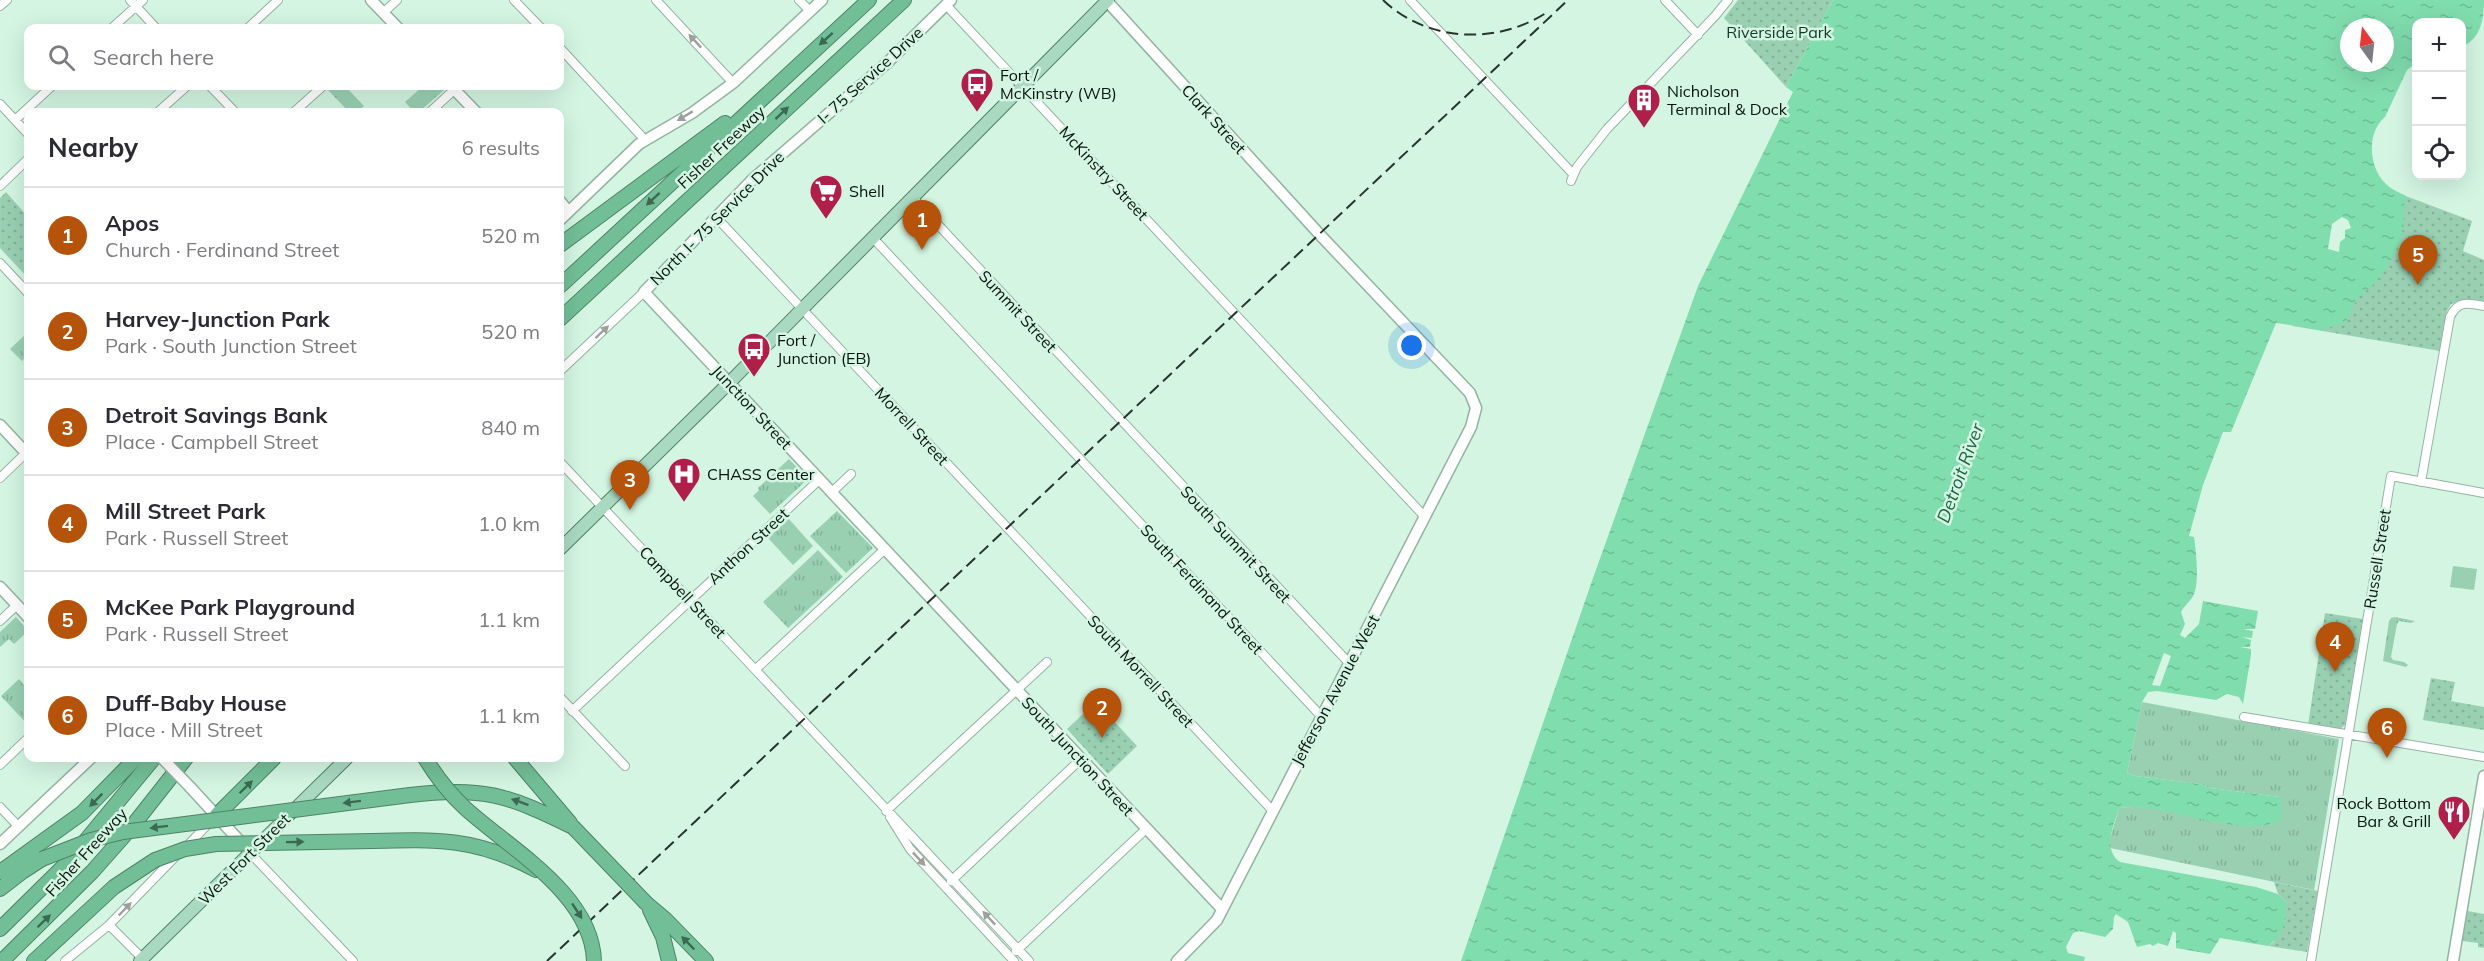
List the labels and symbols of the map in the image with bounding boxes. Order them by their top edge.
north arrow [2340,18,2394,72]
street label: I- 75 Service Drive [813,22,927,128]
park label: Riverside Park [1726,22,1833,42]
one-way arrow [819,32,834,45]
one-way arrow [688,34,702,49]
place label: Fort / McKinstry (WB) [1000,65,1117,103]
bus stop icon: Fort / McKinstry (WB) [959,66,995,113]
street label: Clark Street [1178,80,1251,158]
place label: Nicholson Terminal & Dock [1667,81,1788,119]
building icon: Nicholson Terminal & Dock [1626,82,1662,129]
street label: Fisher Freeway [673,101,769,193]
one-way arrow [774,107,789,120]
one-way arrow [676,111,693,121]
street label: McKinstry Street [1055,122,1153,225]
street label: North I- 75 Service Drive [646,147,788,289]
supermarket icon: Shell [808,173,844,220]
place label: Shell [849,181,885,201]
one-way arrow [646,192,660,206]
pin: 1 [902,200,942,250]
pin: 5 [2398,236,2438,285]
street label: Summit Street [975,266,1061,357]
one-way arrow [594,326,609,339]
place label: Fort / Junction (EB) [777,330,871,368]
bus stop icon: Fort / Junction (EB) [736,331,772,378]
your location [1397,331,1426,360]
street label: Junction Street [708,361,796,454]
street label: Morrell Street [871,383,953,469]
water label: Detroit River [1931,419,1989,526]
hospital icon: CHASS Center [666,456,702,503]
pin: 3 [610,460,650,510]
place label: CHASS Center [707,464,815,484]
street label: South Summit Street [1177,481,1296,607]
street label: Anthon Street [703,503,793,588]
street label: Russell Street [2359,507,2395,610]
street label: South Ferdinand Street [1137,520,1268,658]
street label: Campbell Street [635,542,731,642]
street label: South Morrell Street [1084,611,1199,732]
street label: Jefferson Avenue West [1287,611,1384,769]
pin: 4 [2316,622,2354,672]
pin: 2 [1082,688,1122,738]
street label: South Junction Street [1018,692,1139,820]
pin: 6 [2368,708,2406,758]
one-way arrow [238,780,253,794]
one-way arrow [89,792,103,806]
place label: Rock Bottom Bar & Grill [2337,793,2431,831]
restaurant icon: Rock Bottom Bar & Grill [2436,794,2472,841]
one-way arrow [342,797,361,807]
one-way arrow [511,797,529,807]
street label: Fisher Freeway [41,803,131,900]
street label: West Fort Street [194,809,294,909]
one-way arrow [149,822,168,832]
one-way arrow [285,838,304,847]
one-way arrow [912,851,926,866]
one-way arrow [117,903,131,917]
one-way arrow [571,903,582,919]
one-way arrow [982,911,996,926]
one-way arrow [37,914,51,928]
one-way arrow [681,935,695,950]

